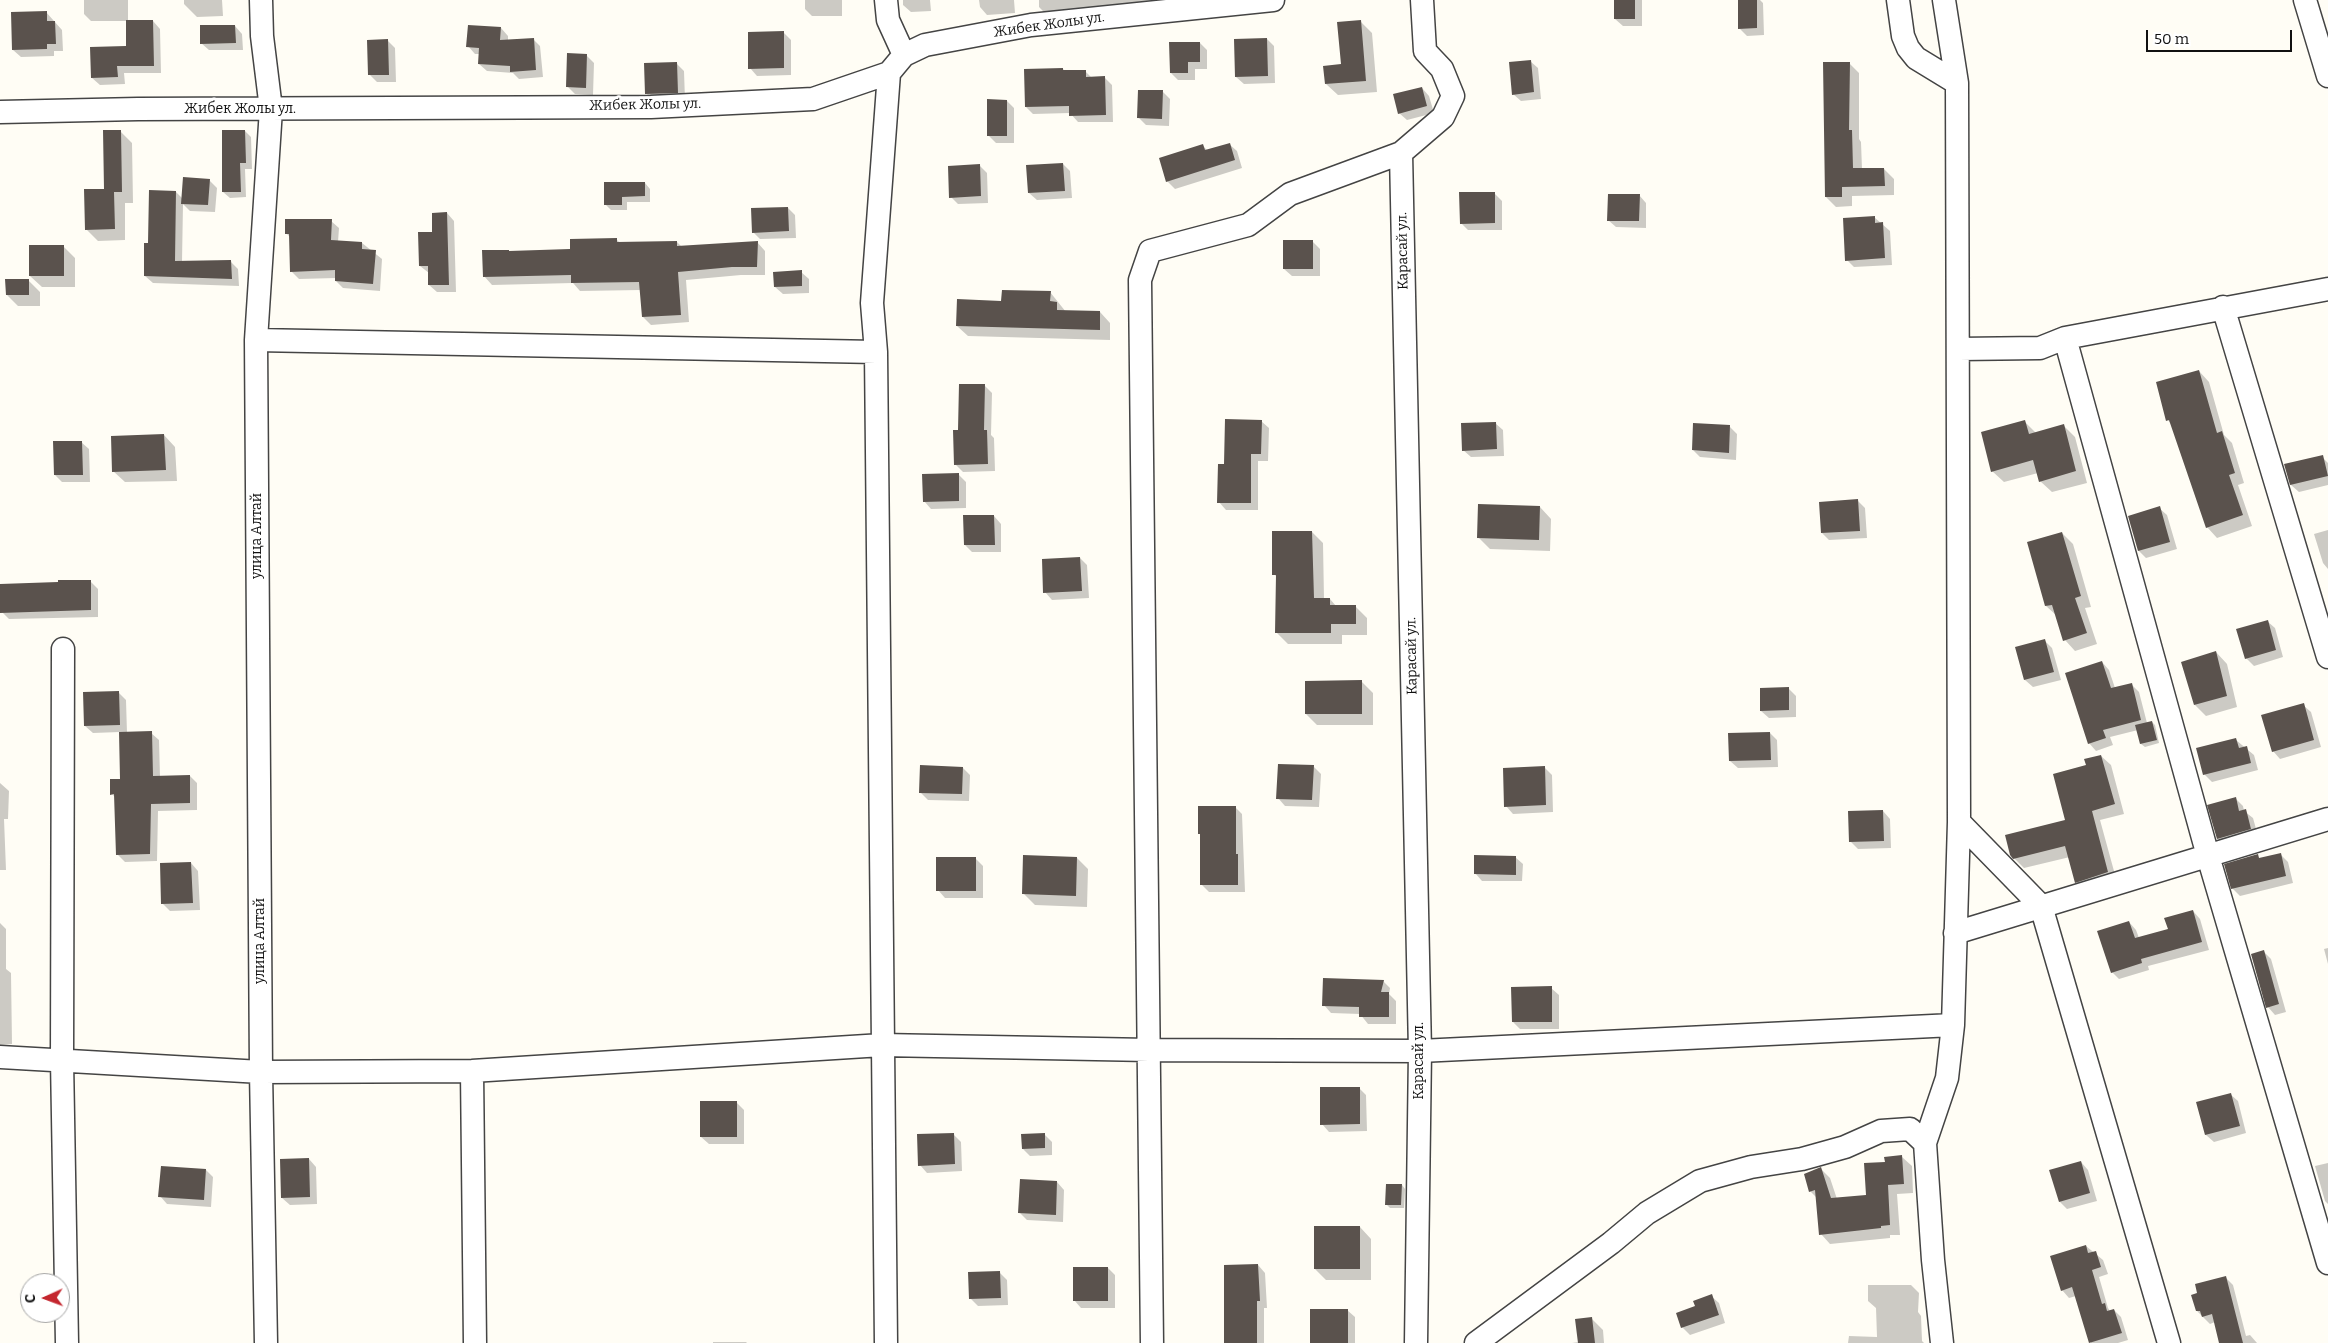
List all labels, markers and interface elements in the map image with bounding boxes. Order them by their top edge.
street label: Жибек Жолы ул. [992,9,1106,41]
scale bar [2148,20,2294,52]
text: 50 m [2154,30,2189,48]
street label: Жибек Жолы ул. [589,96,701,114]
street label: Жибек Жолы ул. [184,101,296,117]
street label: Карасай ул. [1394,212,1412,290]
street label: улица Алтай [249,493,265,579]
street label: Карасай ул. [1403,617,1421,695]
street label: улица Алтай [252,898,268,984]
street label: Карасай ул. [1411,1022,1427,1100]
north arrow [20,1273,70,1323]
text: С [22,1294,39,1303]

